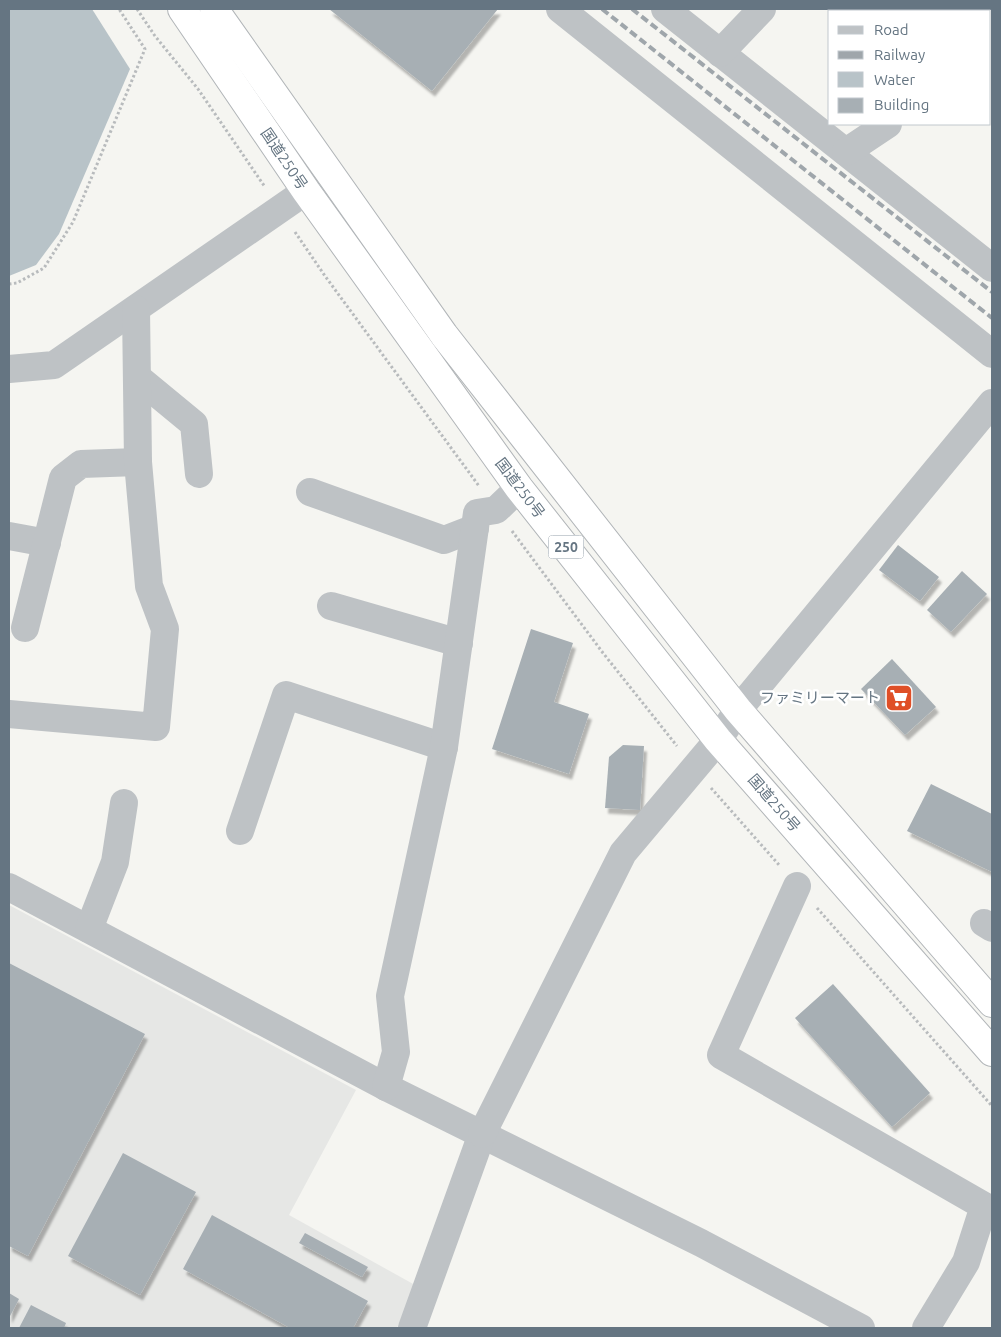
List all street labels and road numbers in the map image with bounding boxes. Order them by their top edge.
street label: 国道250号 [258,125,311,193]
street label: 国道250号 [492,454,548,521]
road number: 250 [548,536,584,558]
street label: 国道250号 [745,771,804,835]

